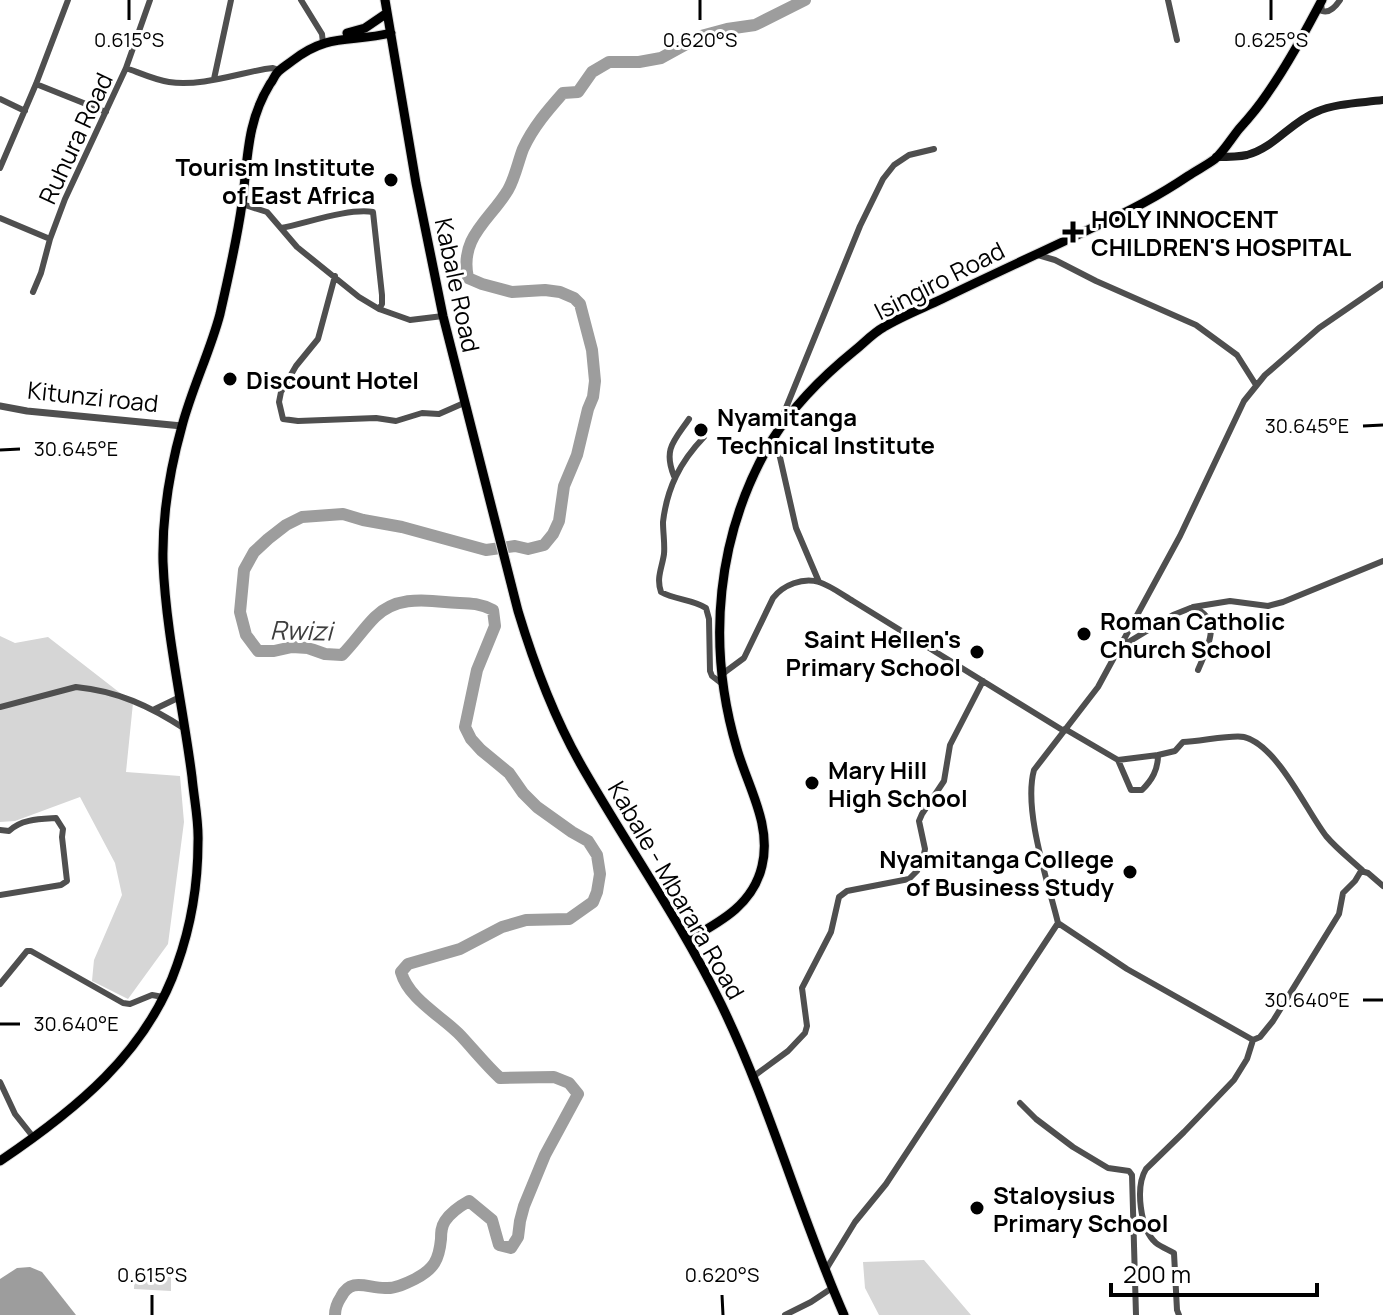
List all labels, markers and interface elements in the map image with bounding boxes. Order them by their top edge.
text: 0.615°S [94,26,164,53]
text: 0.620°S [663,26,737,53]
text: 0.625°S [1234,26,1308,53]
street label: Ruhura Road [30,67,120,209]
place label: Tourism Institute of East Africa [175,150,375,211]
marker: Tourism Institute of East Africa [382,171,400,189]
place label: HOLY INNOCENT CHILDREN'S HOSPITAL [1091,202,1351,263]
street label: Kabale Road [428,215,488,355]
marker: HOLY INNOCENT CHILDREN'S HOSPITAL [1062,221,1084,243]
street label: Isingiro Road [868,233,1010,327]
place label: Discount Hotel [246,363,419,396]
marker: Discount Hotel [221,370,239,388]
street label: Kitunzi road [26,373,160,419]
place label: Nyamitanga Technical Institute [717,400,935,461]
text: 30.645°E [1265,412,1349,439]
marker: Nyamitanga Technical Institute [692,421,710,439]
text: 30.645°E [34,435,118,462]
place label: Roman Catholic Church School [1100,604,1285,665]
water label: Rwizi [270,611,335,649]
place label: Saint Hellen's Primary School [786,622,961,683]
marker: Roman Catholic Church School [1075,625,1093,643]
marker: Saint Hellen's Primary School [968,643,986,661]
place label: Mary Hill High School [828,753,968,814]
marker: Mary Hill High School [803,774,821,792]
street label: Kabale - Mbarara Road [601,775,753,1005]
place label: Nyamitanga College of Business Study [879,842,1115,903]
marker: Nyamitanga College of Business Study [1121,863,1139,881]
text: 30.640°E [1264,986,1350,1013]
text: 30.640°E [33,1010,119,1037]
place label: Staloysius Primary School [993,1178,1168,1239]
marker: Staloysius Primary School [968,1199,986,1217]
scale bar [1111,1247,1317,1297]
text: 200 m [1123,1257,1191,1290]
text: 0.615°S [117,1261,187,1288]
text: 0.620°S [685,1261,759,1288]

